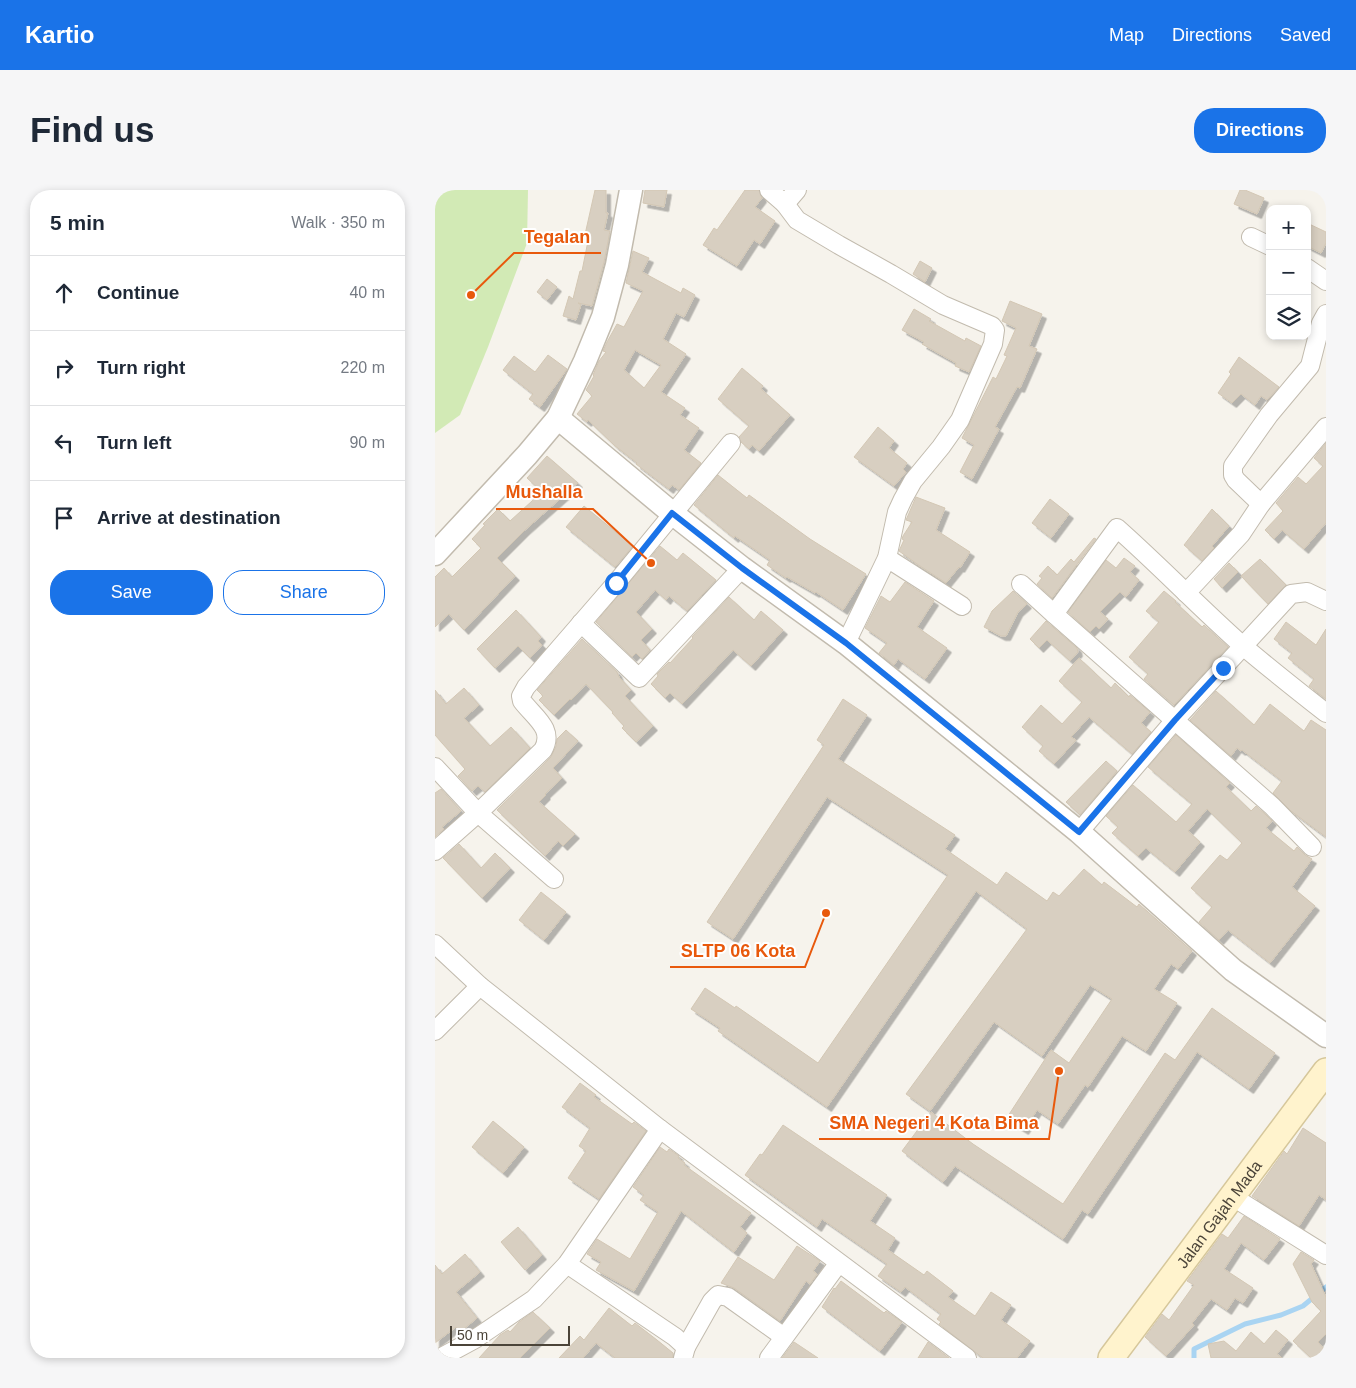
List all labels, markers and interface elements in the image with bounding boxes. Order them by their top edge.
text: Kartio [25,21,94,48]
text: Map [1109,25,1144,45]
text: Directions [1172,25,1252,45]
text: Saved [1280,25,1331,45]
button: Directions [1194,108,1326,153]
text: Find us [30,110,154,149]
map controls [1266,205,1311,340]
button: + [1266,205,1311,250]
text: 5 min [50,211,105,234]
text: Walk · 350 m [291,214,385,231]
callout: Tegalan [514,220,601,253]
text: Tegalan [524,227,590,247]
button: − [1266,250,1311,295]
icon: ahead [50,279,78,307]
text: Continue [97,282,179,303]
text: 40 m [349,284,385,301]
button: layers [1266,295,1311,340]
icon: right [50,354,78,382]
text: Turn right [97,357,185,378]
text: 220 m [341,359,385,376]
icon: left [50,429,78,457]
text: Turn left [97,432,172,453]
text: 90 m [349,434,385,451]
callout: Mushalla [496,476,593,509]
text: Mushalla [505,482,583,502]
icon: arrive [50,504,78,532]
text: Arrive at destination [97,507,281,528]
button: Save [50,570,213,615]
button: Share [223,570,385,615]
route start [605,572,628,595]
route end [1212,657,1235,680]
callout: SLTP 06 Kota [670,934,805,967]
text: SLTP 06 Kota [681,941,796,961]
callout: SMA Negeri 4 Kota Bima [819,1106,1049,1139]
text: SMA Negeri 4 Kota Bima [829,1113,1040,1133]
street label: Jalan Gajah Mada [1173,1157,1265,1271]
scale bar [450,1323,570,1346]
text: 50 m [457,1327,488,1343]

